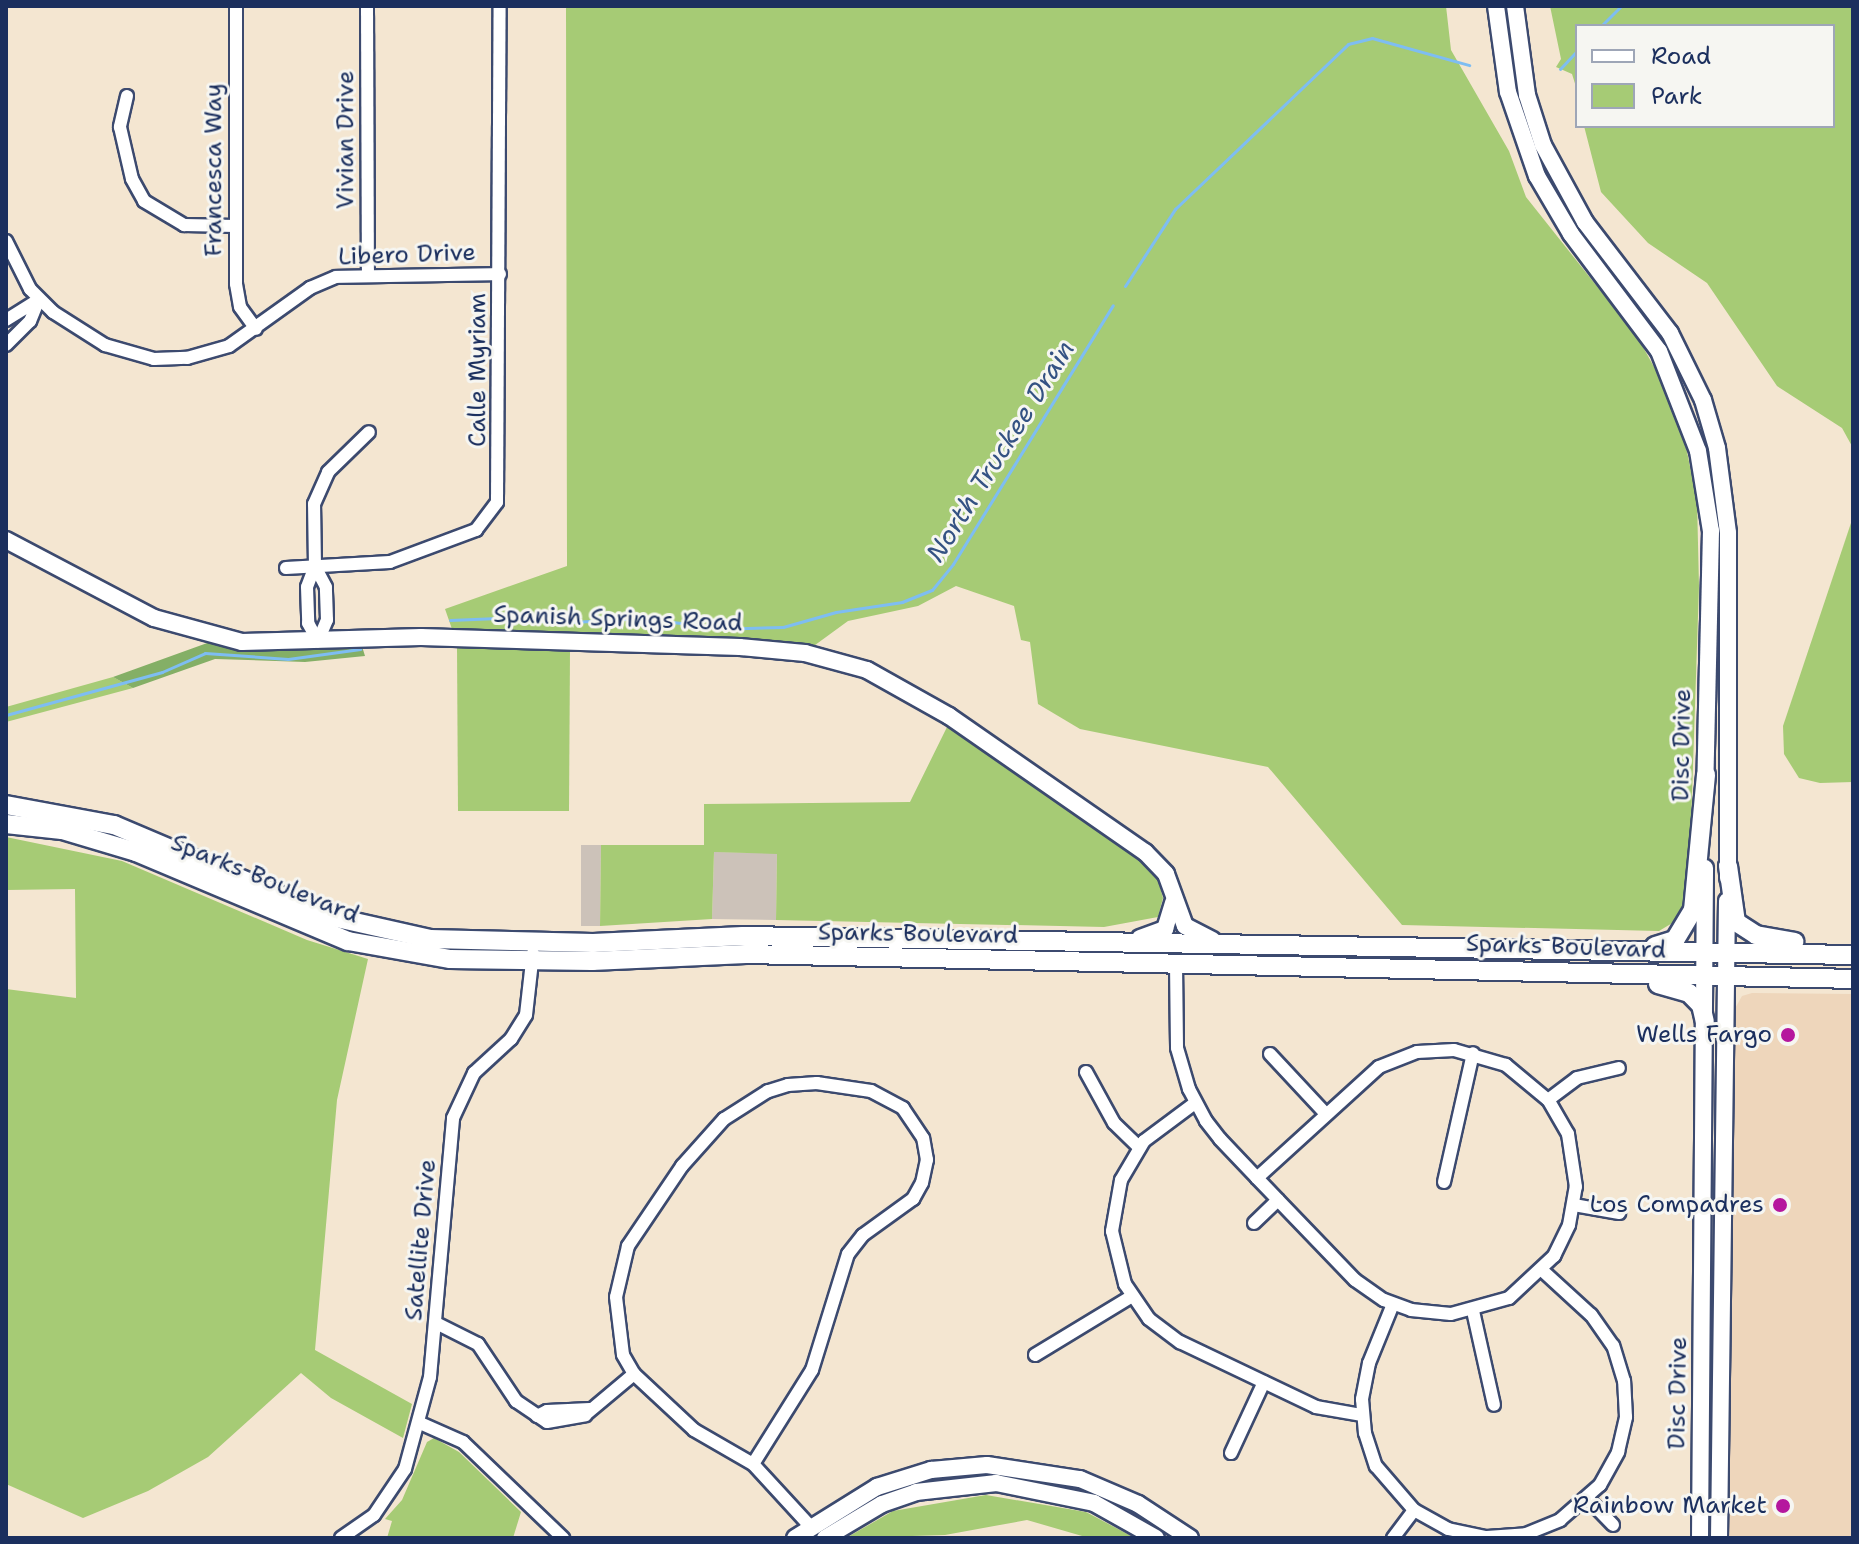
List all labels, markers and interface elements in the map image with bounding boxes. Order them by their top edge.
legend [1575,24,1835,128]
text: Road [1651,40,1711,72]
street label: Vivian Drive [332,71,360,209]
text: Park [1651,80,1703,112]
street label: Francesca Way [200,83,228,257]
street label: Libero Drive [338,238,476,272]
street label: Calle Myriam [464,293,492,447]
water label: North Truckee Drain [919,335,1081,567]
street label: Spanish Springs Road [493,600,743,638]
street label: Disc Drive [1667,688,1697,802]
street label: Sparks Boulevard [167,828,363,930]
street label: Sparks Boulevard [818,918,1018,950]
street label: Sparks Boulevard [1465,929,1667,965]
place label: Wells Fargo [1636,1021,1772,1049]
marker: Wells Fargo [1779,1026,1797,1044]
street label: Satellite Drive [400,1158,442,1322]
place label: Los Compadres [1589,1191,1764,1219]
marker: Los Compadres [1771,1196,1789,1214]
street label: Disc Drive [1663,1336,1693,1450]
place label: Rainbow Market [1573,1492,1767,1520]
marker: Rainbow Market [1774,1497,1792,1515]

